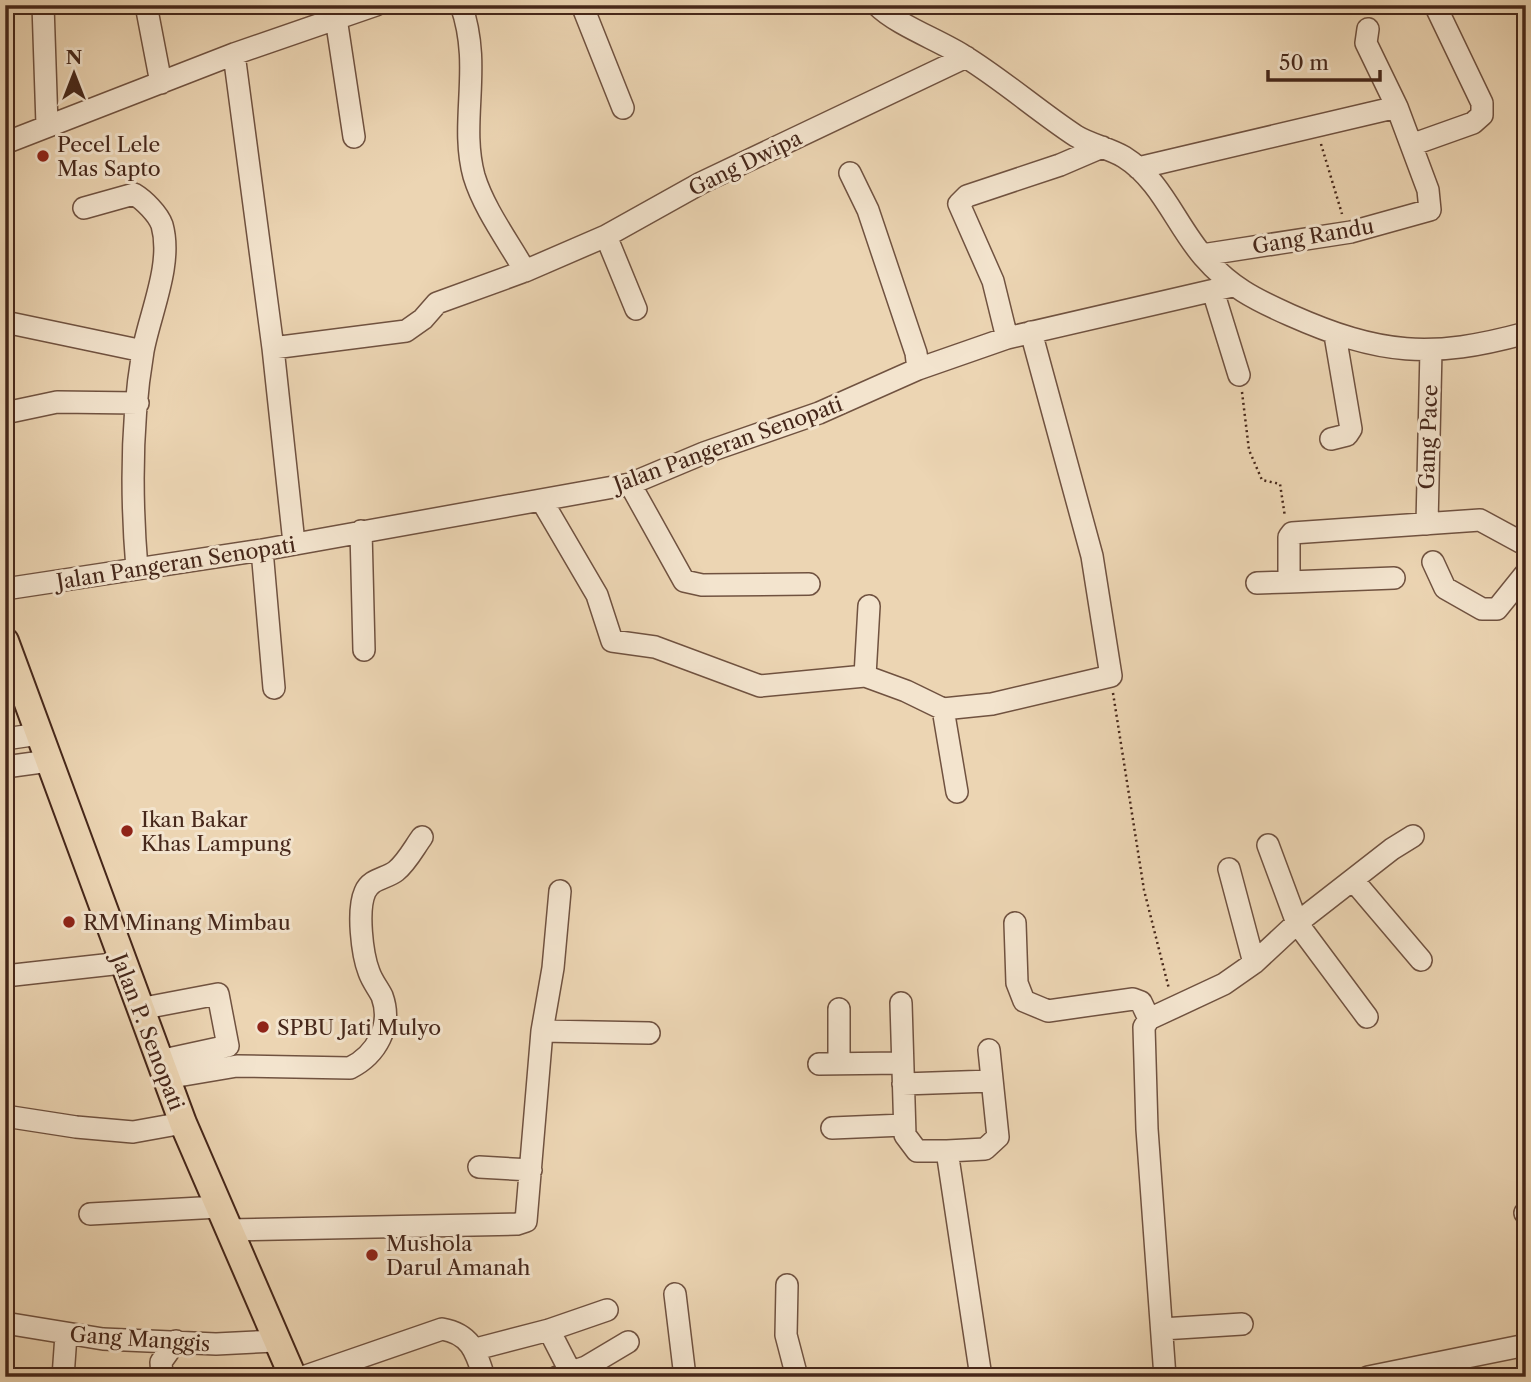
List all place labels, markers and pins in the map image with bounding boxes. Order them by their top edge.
place label: Pecel Lele Mas Sapto [57,132,161,181]
marker: Pecel Lele Mas Sapto [35,148,51,164]
place label: Ikan Bakar Khas Lampung [141,807,292,856]
marker: Ikan Bakar Khas Lampung [119,823,135,839]
place label: RM Minang Mimbau [83,910,291,935]
marker: RM Minang Mimbau [61,914,77,930]
place label: SPBU Jati Mulyo [277,1015,441,1040]
marker: SPBU Jati Mulyo [255,1019,271,1035]
place label: Mushola Darul Amanah [386,1231,530,1280]
marker: Mushola Darul Amanah [364,1247,380,1263]

